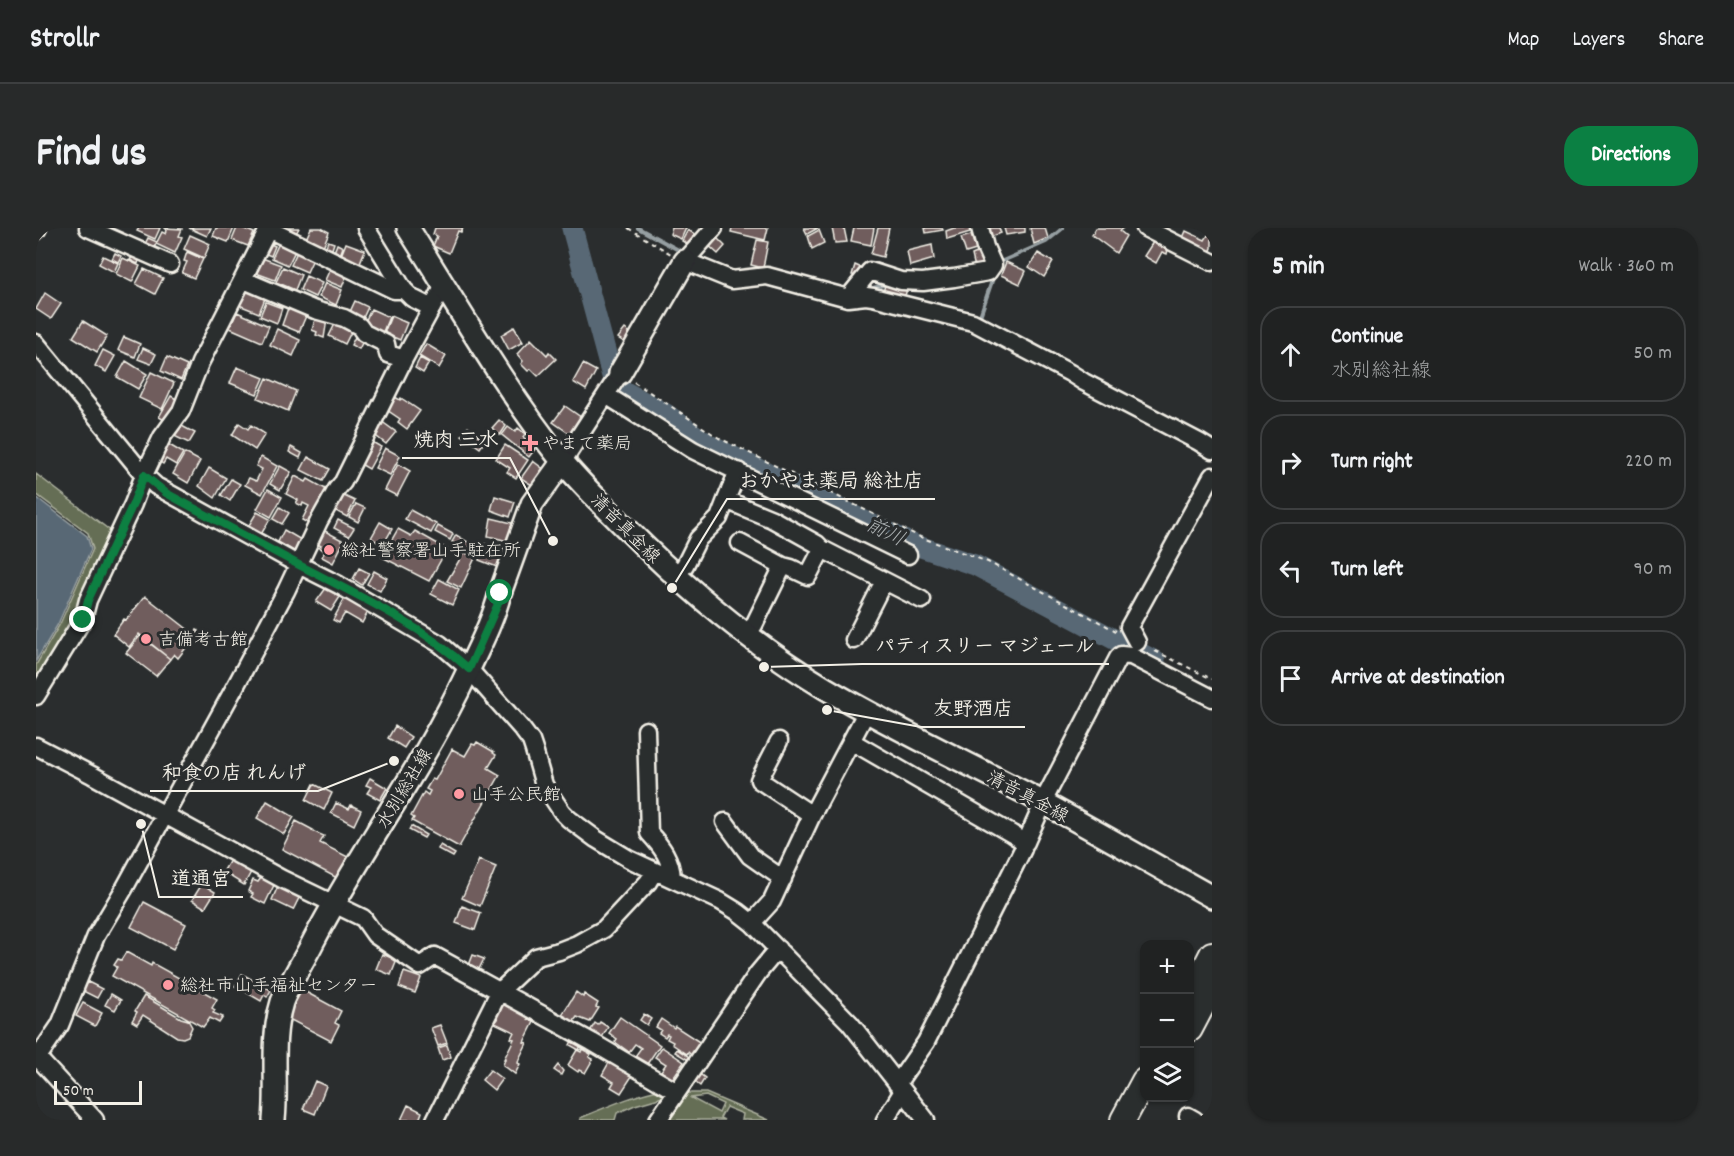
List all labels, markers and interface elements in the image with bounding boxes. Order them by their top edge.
text: Strollr [30,21,99,61]
text: Map [1508,26,1539,56]
text: Layers [1572,26,1625,56]
text: Share [1658,26,1704,56]
text: Find us [36,126,147,186]
button: Directions [1564,126,1698,186]
text: 5 min [1272,249,1325,286]
text: Walk · 360 m [1579,253,1674,281]
text: Continue [1331,322,1403,353]
icon: ahead [1274,338,1307,371]
text: 50 m [1634,340,1672,368]
text: 水別総社線 [1331,358,1431,386]
callout: 焼肉 三水 [402,420,510,458]
text: 焼肉 三水 [414,428,498,456]
place label: やまて薬局 [542,433,632,458]
marker: やまて薬局 [523,436,537,450]
icon: right [1274,446,1307,479]
text: Turn right [1331,447,1413,478]
text: 220 m [1625,448,1672,476]
callout: おかやま薬局 総社店 [727,461,935,499]
text: おかやま薬局 総社店 [739,469,923,497]
street label: 清音真金線 [584,489,665,570]
water label: 前川 [861,512,909,555]
place label: 総社警察署山手駐在所 [341,540,521,565]
marker: 総社警察署山手駐在所 [322,543,336,557]
icon: left [1274,554,1307,587]
text: Turn left [1331,555,1403,586]
text: 90 m [1634,556,1672,584]
route start [486,579,512,605]
route end [69,606,95,632]
callout: パティスリー マジェール [862,626,1109,664]
place label: 吉備考古館 [158,629,248,654]
marker: 吉備考古館 [139,632,153,646]
text: パティスリー マジェール [875,634,1095,662]
icon: arrive [1274,662,1307,695]
text: Arrive at destination [1331,663,1505,694]
callout: 友野酒店 [921,689,1025,727]
text: 友野酒店 [933,697,1013,725]
street label: 水別総社線 [372,744,440,834]
callout: 和食の店 れんげ [150,753,318,791]
text: 和食の店 れんげ [162,761,306,789]
street label: 清音真金線 [981,766,1072,830]
place label: 山手公民館 [471,784,561,809]
marker: 山手公民館 [452,787,466,801]
callout: 道通宮 [159,859,243,897]
text: 道通宮 [171,867,231,895]
map controls [1140,940,1194,1102]
button: + [1140,940,1194,994]
place label: 総社市山手福祉センター [180,975,377,1000]
marker: 総社市山手福祉センター [161,978,175,992]
button: − [1140,994,1194,1048]
button: layers [1140,1048,1194,1102]
scale bar [54,1078,142,1106]
text: 50 m [63,1080,94,1103]

